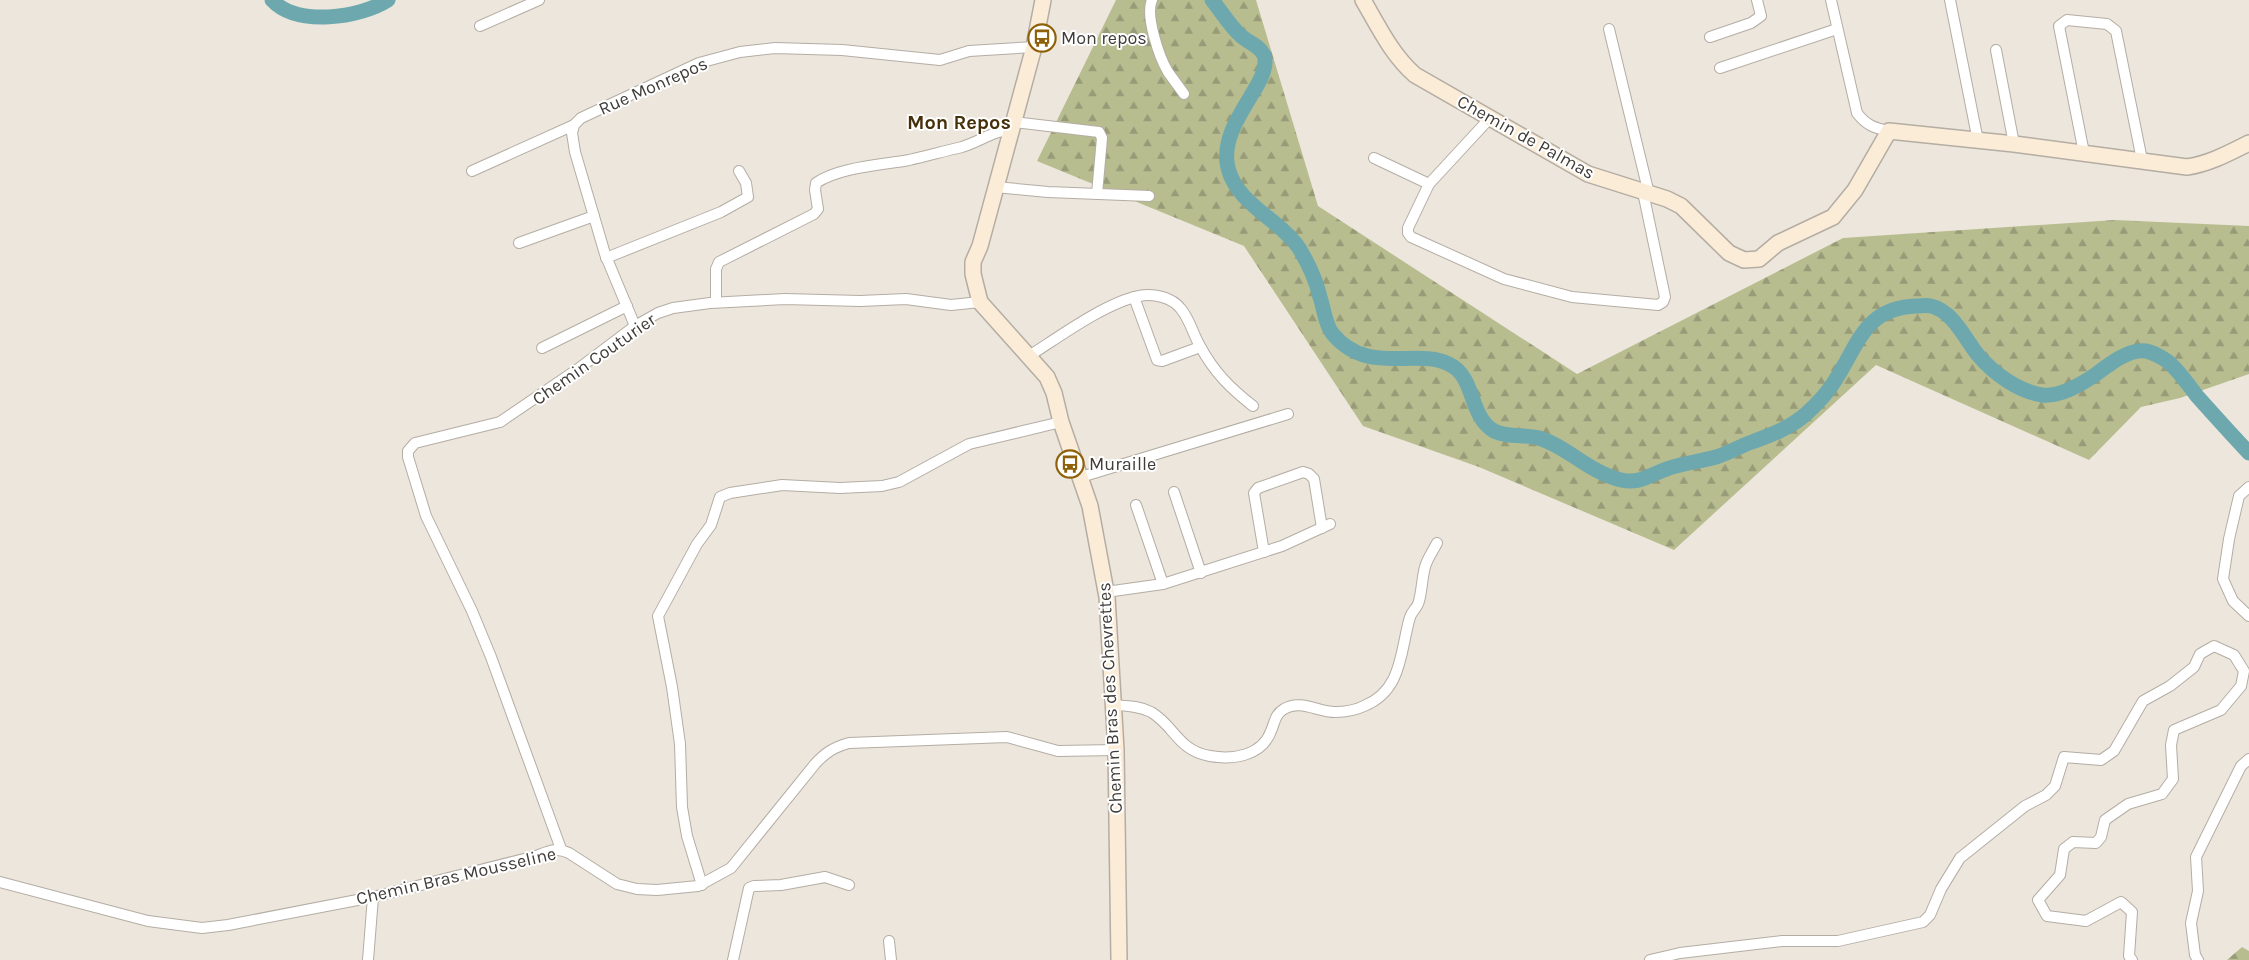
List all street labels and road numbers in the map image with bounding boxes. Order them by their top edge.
street label: Rue Monrepos [595,52,711,120]
street label: Chemin de Palmas [1453,90,1599,184]
street label: Chemin Couturier [528,308,660,410]
street label: Chemin Bras des Chevrettes [1093,582,1127,814]
street label: Chemin Bras Mousseline [354,842,558,910]

